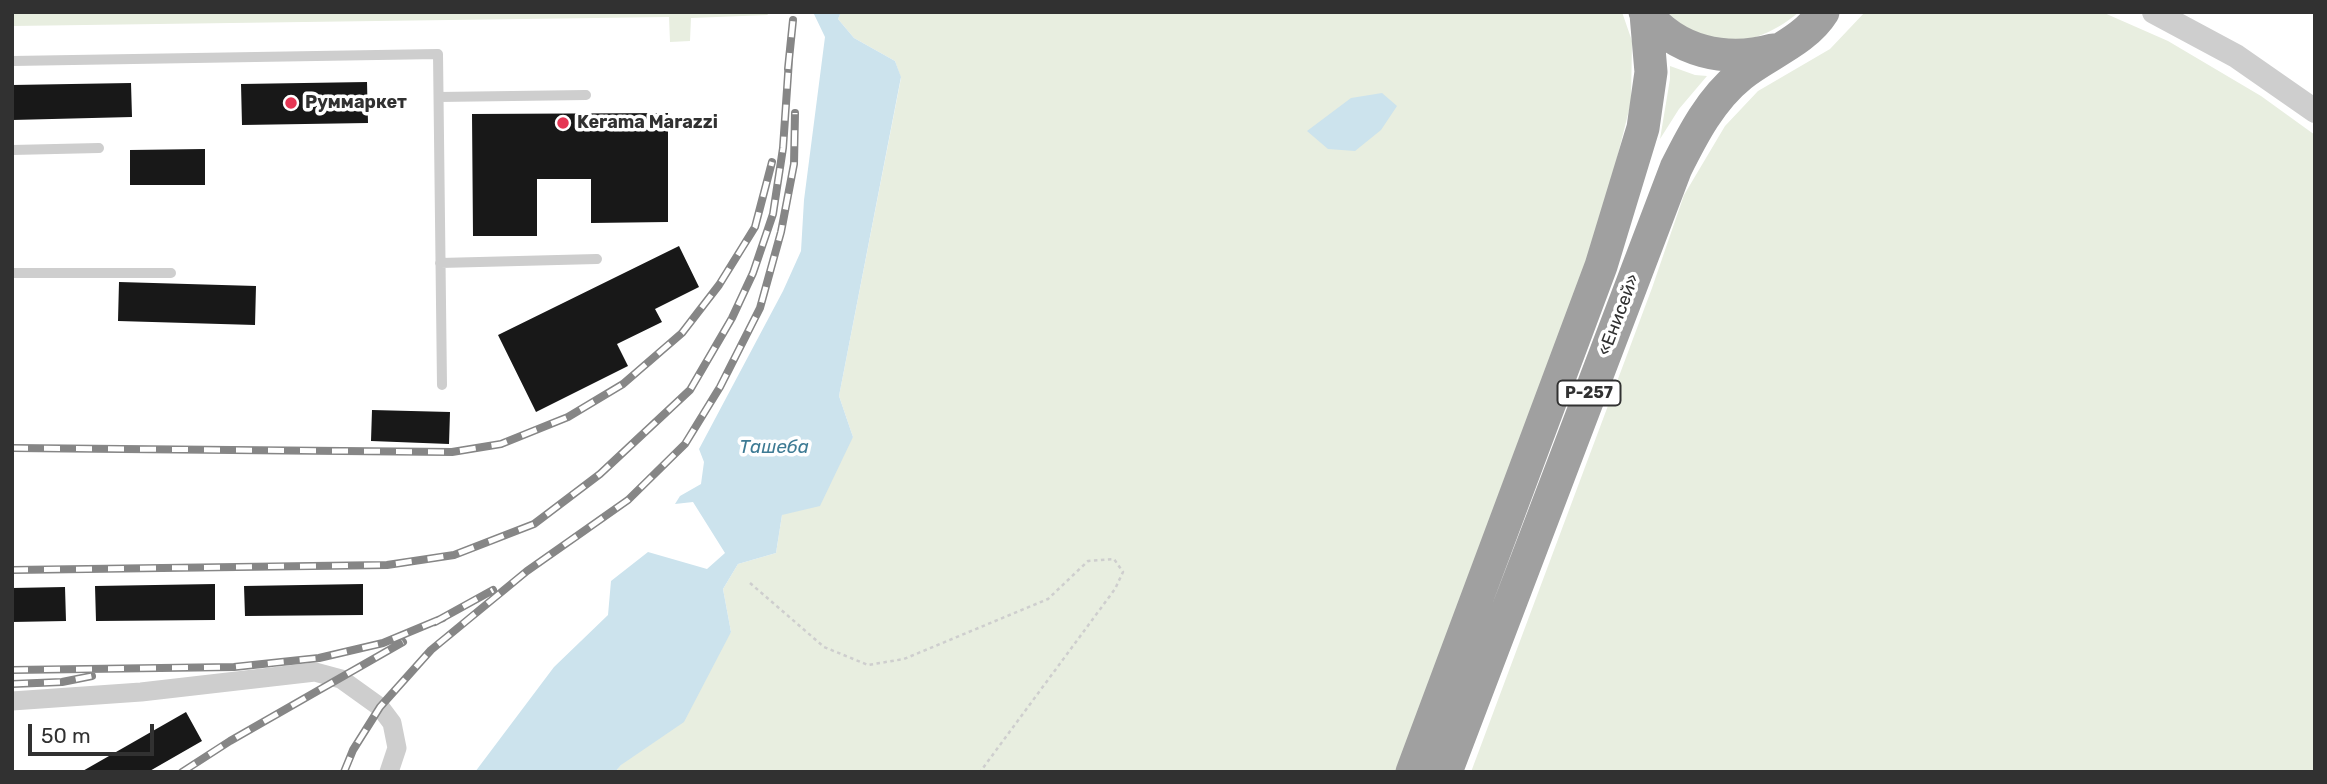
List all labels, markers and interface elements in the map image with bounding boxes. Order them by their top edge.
place label: Руммаркет [305,92,407,114]
marker: Руммаркет [283,95,299,111]
place label: Kerama Marazzi [577,112,718,134]
marker: Kerama Marazzi [555,115,571,131]
street label: «Енисей» [1594,271,1644,359]
road number: Р-257 [1558,380,1620,406]
water label: Ташеба [739,437,809,459]
scale bar [32,710,158,754]
text: 50 m [41,723,91,748]

